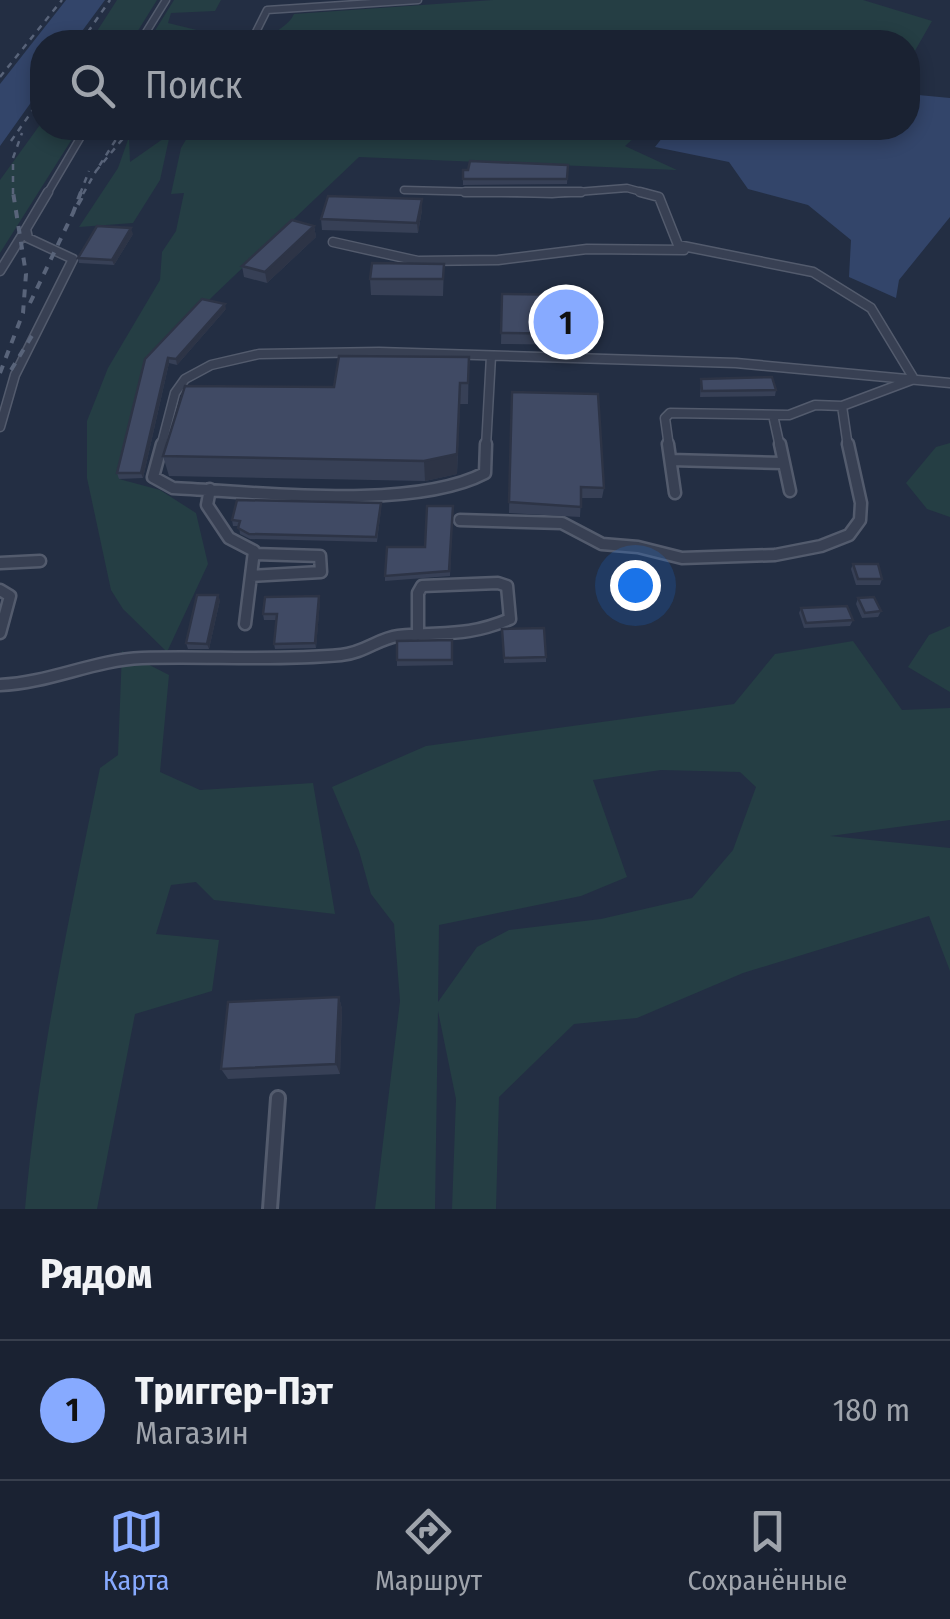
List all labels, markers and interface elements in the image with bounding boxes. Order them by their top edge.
search box [30,30,920,140]
icon: search [65,58,120,113]
text: Поиск [145,62,242,108]
pin: 1 [534,284,598,360]
your location [610,560,661,611]
text: Рядом [40,1249,152,1299]
text: Триггер-Пэт [135,1368,333,1414]
text: 1 [66,1391,79,1429]
text: 180 m [833,1391,910,1429]
text: Магазин [135,1414,249,1452]
tab: Карта [103,1504,170,1597]
tab: Маршрут [375,1504,482,1597]
tab: Сохранённые [687,1504,847,1597]

